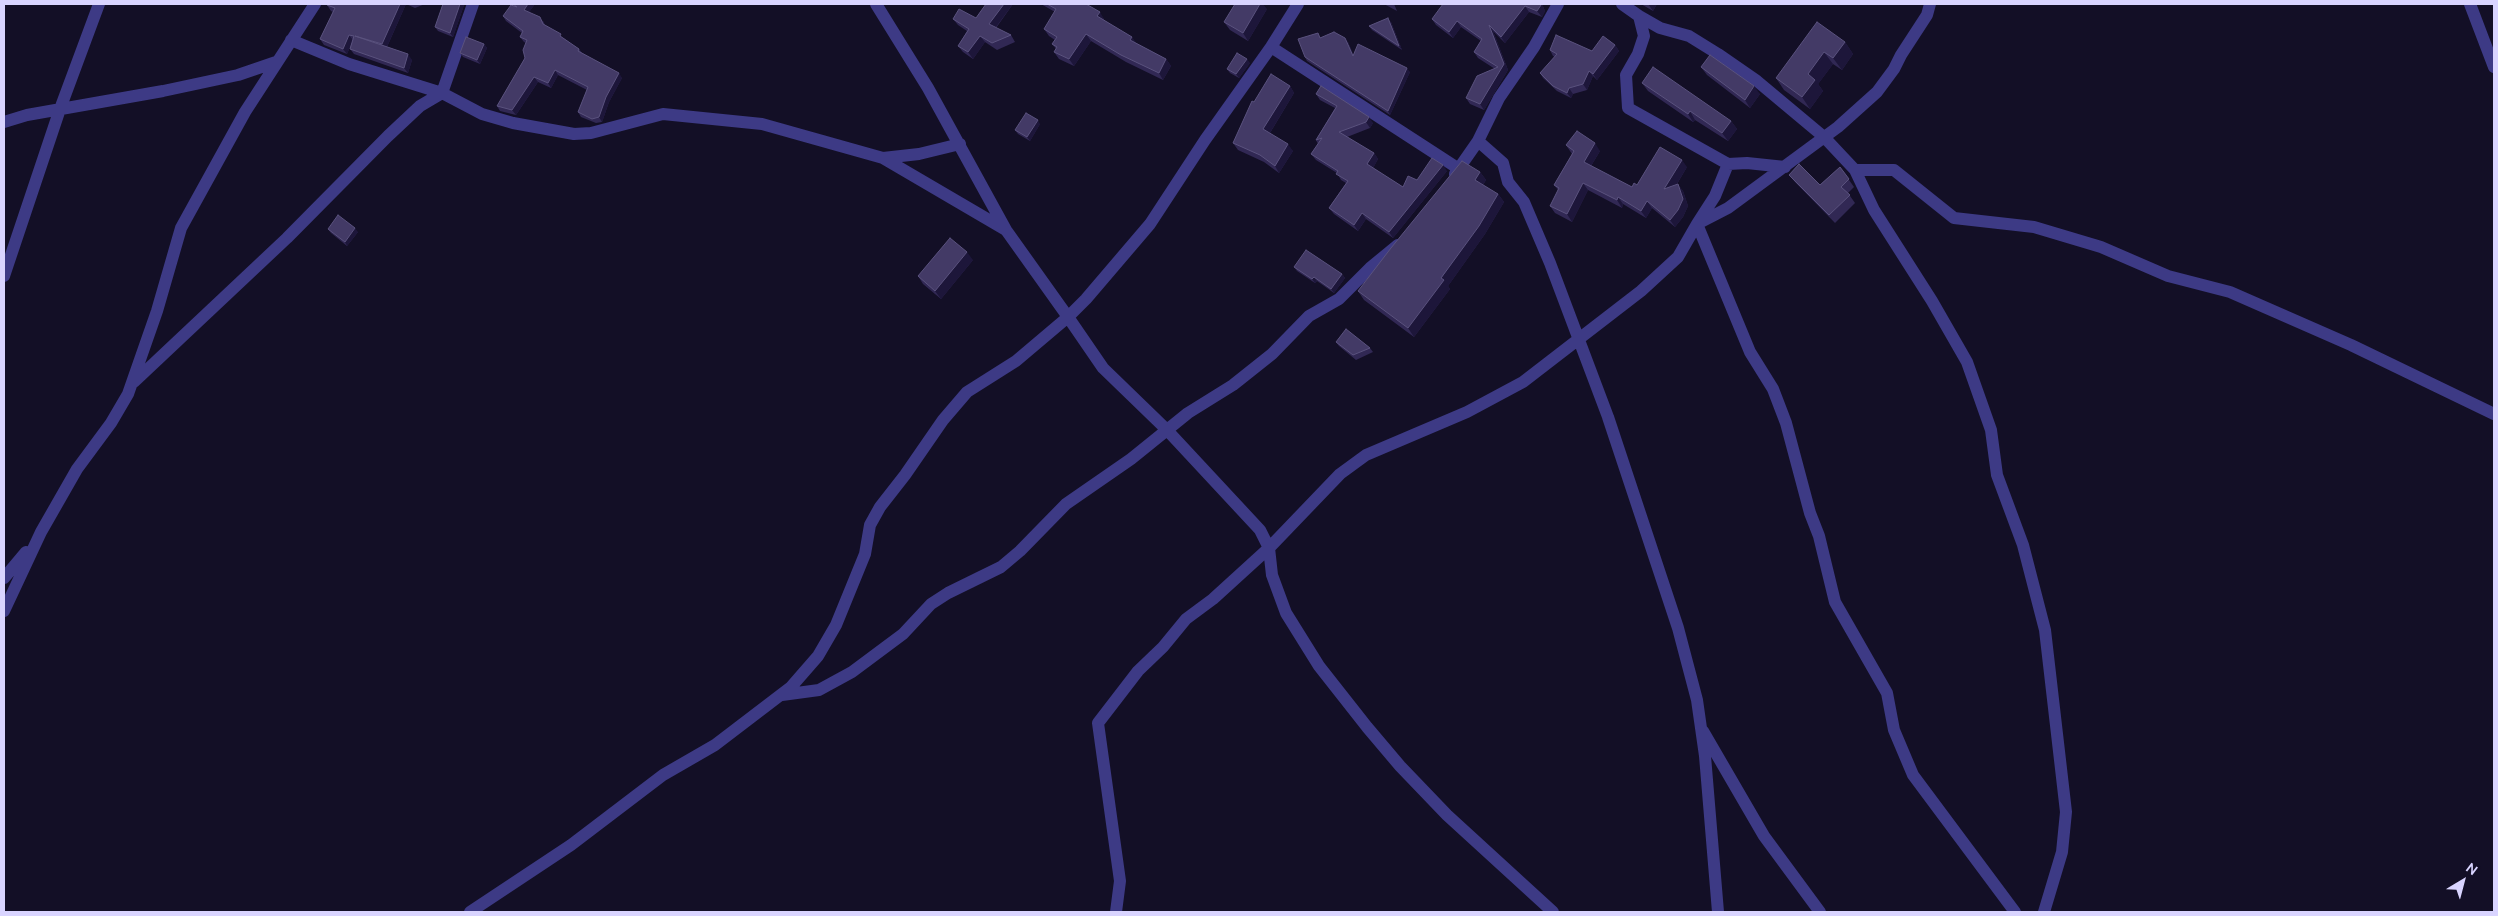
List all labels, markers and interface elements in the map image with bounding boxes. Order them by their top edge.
north arrow [2438,856,2488,906]
text: N [2463,859,2481,879]

